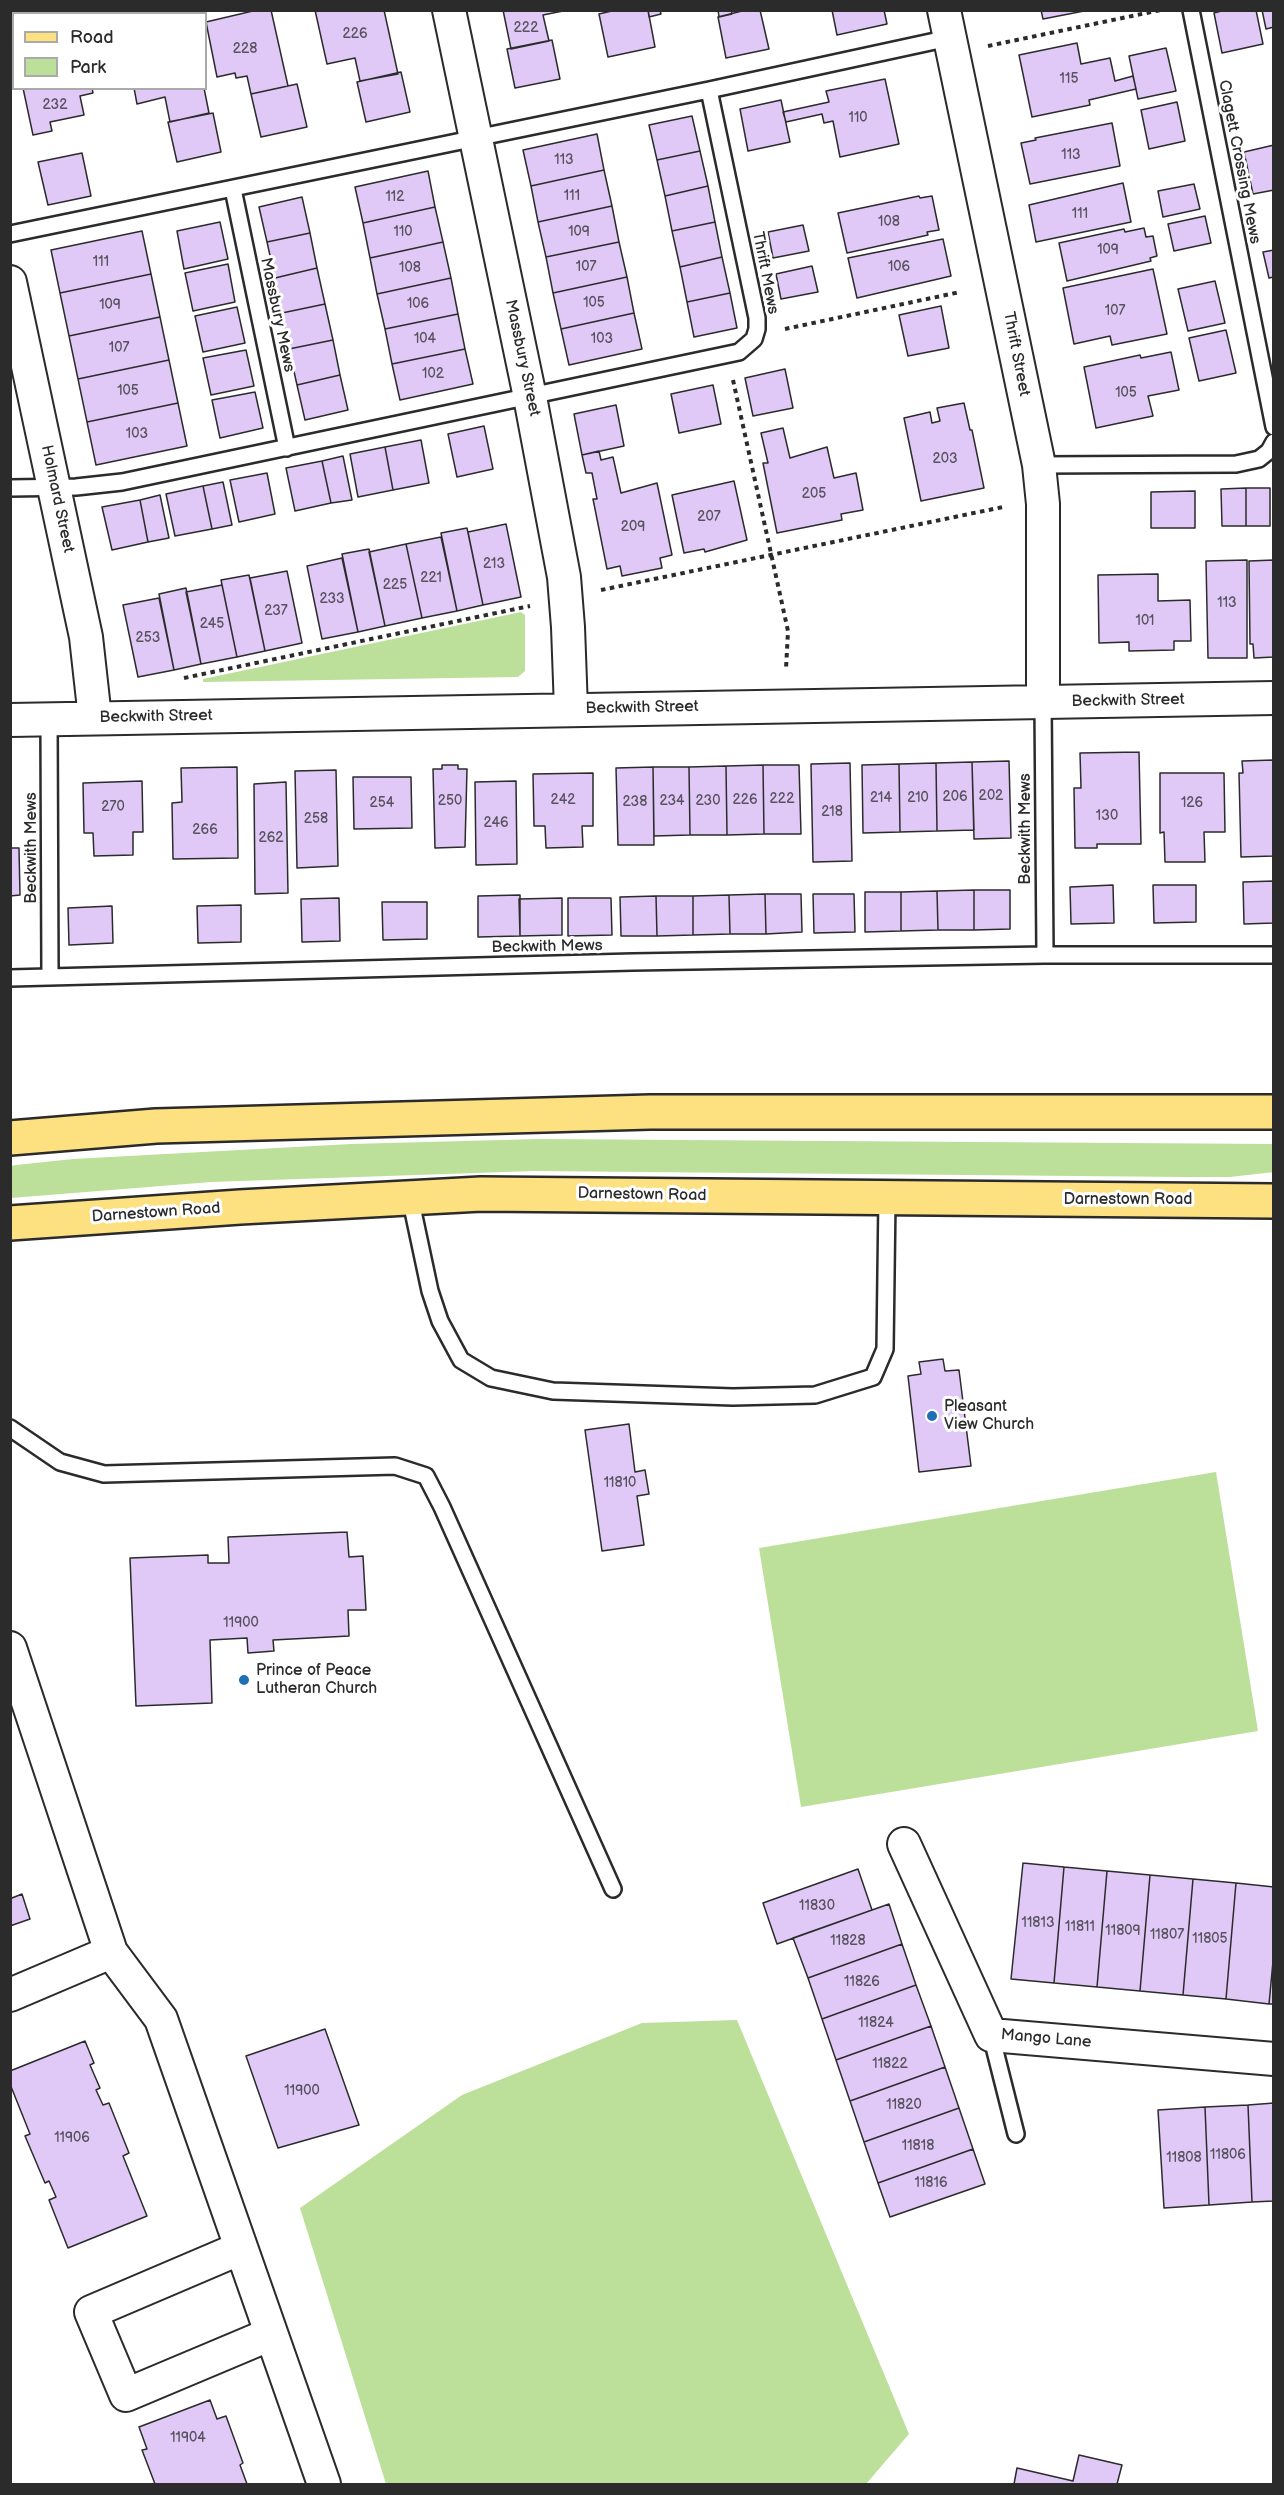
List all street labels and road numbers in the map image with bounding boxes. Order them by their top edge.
street label: Clagett Crossing Mews [1214,78,1264,246]
street label: Thrift Mews [748,230,782,316]
street label: Massbury Mews [255,256,299,374]
street label: Massbury Street [500,298,544,418]
street label: Thrift Street [998,310,1034,398]
street label: Holmard Street [36,443,78,555]
street label: Beckwith Street [1071,690,1185,712]
street label: Beckwith Street [585,697,699,719]
street label: Beckwith Street [99,706,213,728]
street label: Beckwith Mews [1016,773,1036,885]
street label: Beckwith Mews [22,792,42,904]
street label: Beckwith Mews [491,936,603,958]
street label: Darnestown Road [577,1184,707,1206]
street label: Darnestown Road [1064,1190,1192,1210]
street label: Darnestown Road [91,1199,221,1227]
street label: Mango Lane [1000,2025,1092,2053]

